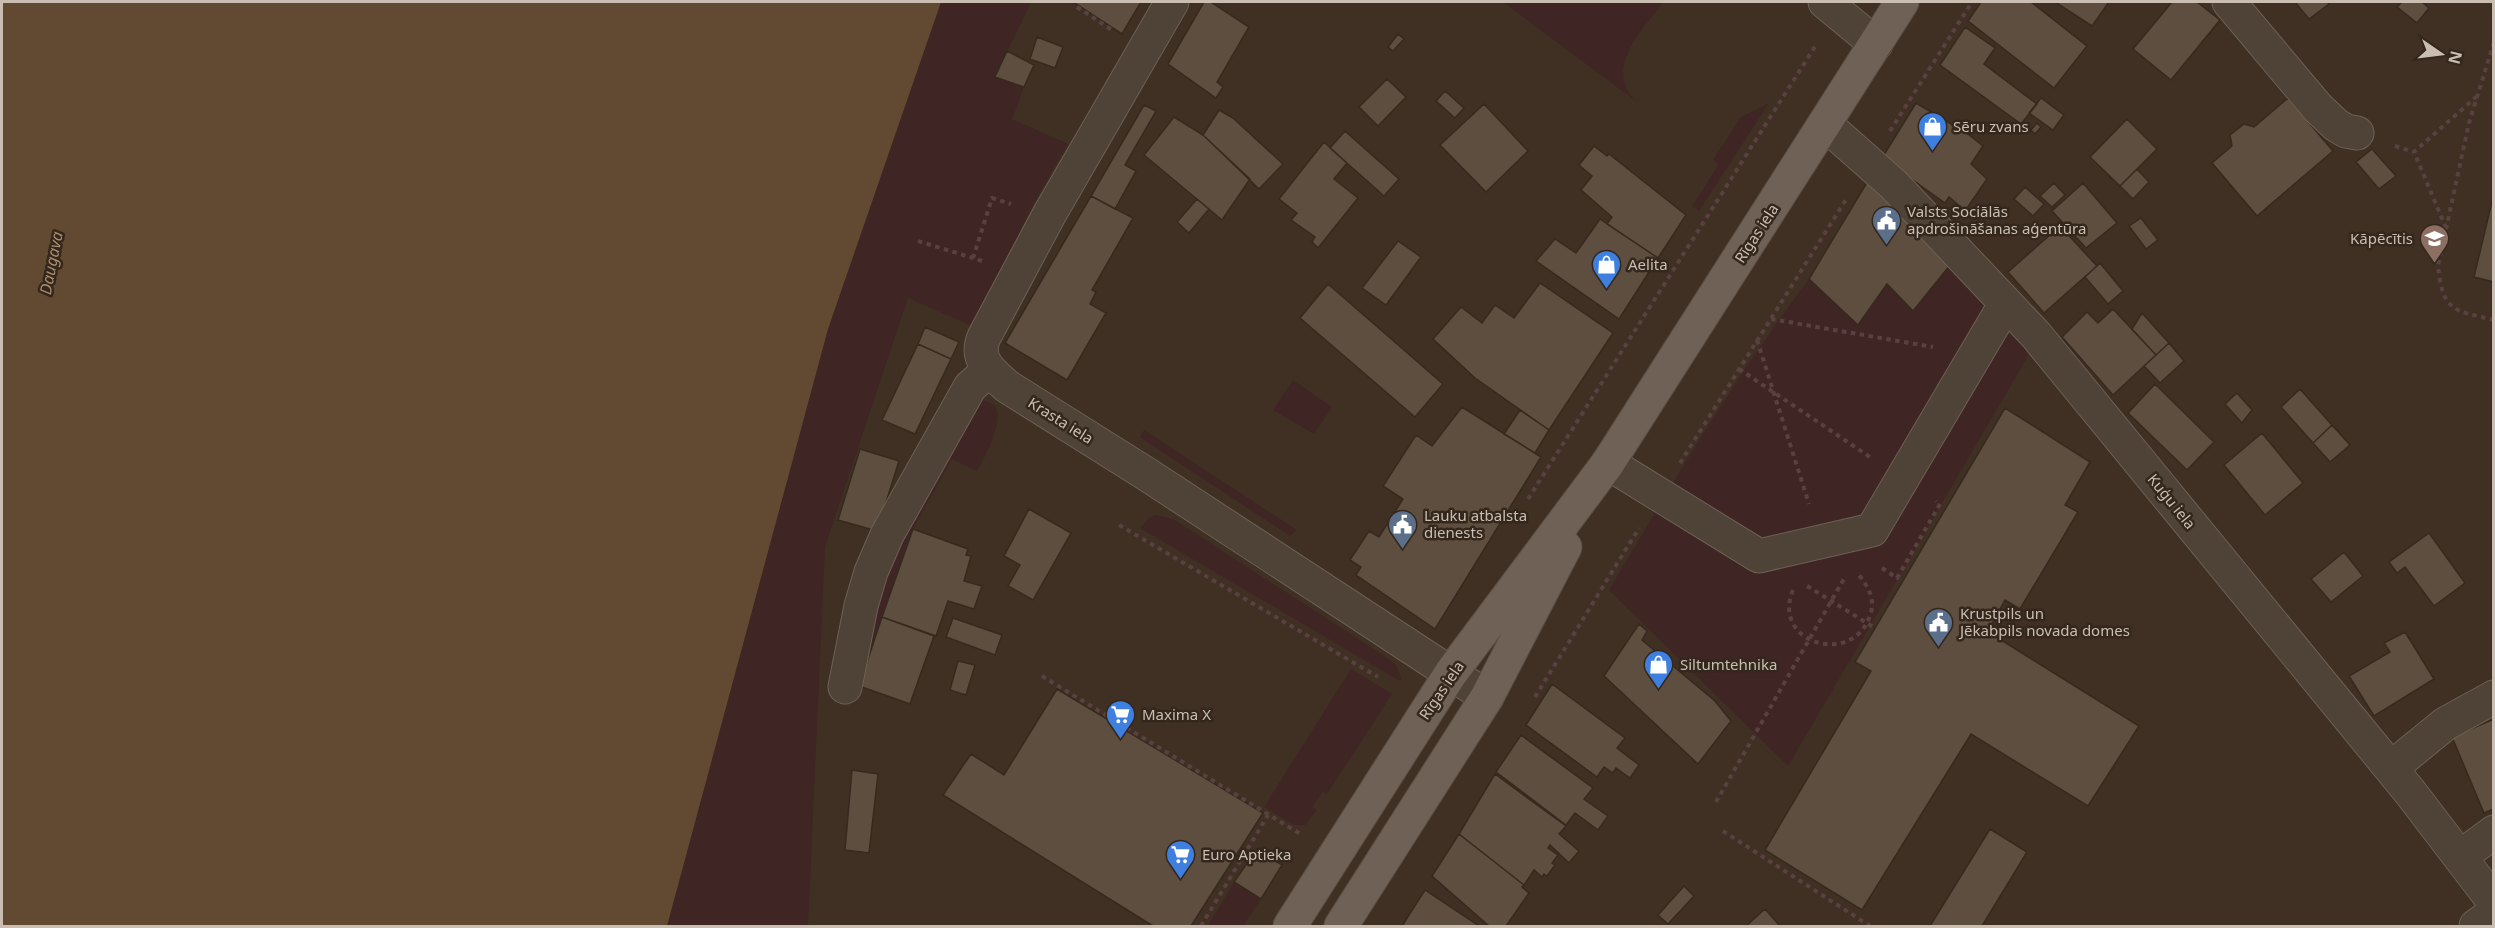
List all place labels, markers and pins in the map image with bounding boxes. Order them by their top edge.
shop icon: Sēru zvans [1916,110,1948,152]
place label: Sēru zvans [1953,116,2029,136]
place label: Valsts Sociālās apdrošināšanas aģentūra [1907,201,2086,238]
public building icon: Valsts Sociālās apdrošināšanas aģentūra [1870,204,1902,246]
school or university icon: Kāpēcītis [2418,222,2450,264]
place label: Kāpēcītis [2350,228,2413,248]
shop icon: Aelita [1591,248,1623,290]
place label: Aelita [1628,254,1668,274]
place label: Lauku atbalsta dienests [1424,505,1527,542]
public building icon: Lauku atbalsta dienests [1387,508,1419,550]
place label: Krustpils un Jēkabpils novada domes [1958,603,2130,640]
public building icon: Krustpils un Jēkabpils novada domes [1923,606,1955,648]
shop icon: Siltumtehnika [1643,648,1675,690]
place label: Siltumtehnika [1680,654,1777,674]
supermarket icon: Maxima X [1105,698,1137,740]
place label: Maxima X [1142,704,1211,724]
supermarket icon: Euro Aptieka [1165,838,1197,880]
place label: Euro Aptieka [1202,844,1291,864]

